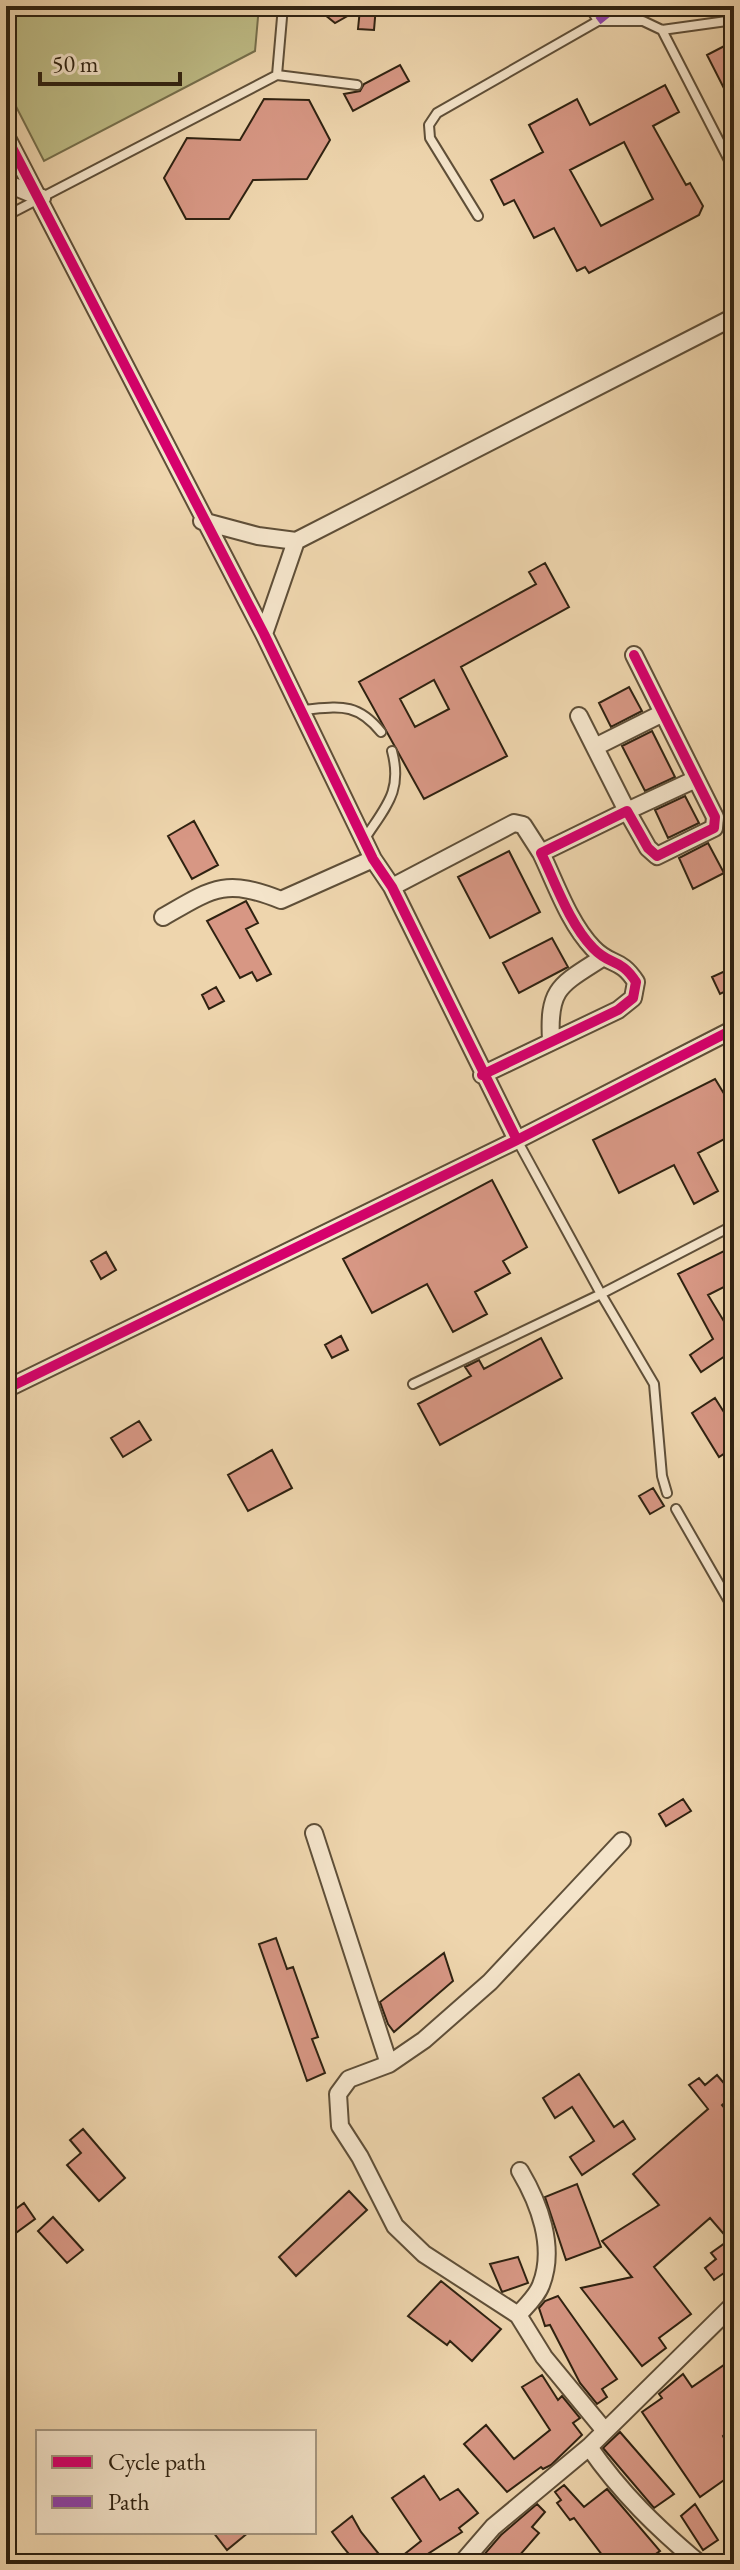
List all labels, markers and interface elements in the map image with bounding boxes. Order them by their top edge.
scale bar [40,36,180,86]
text: 50 m [52,48,99,79]
legend [36,2430,316,2534]
text: Cycle path [108,2446,206,2477]
text: Path [108,2486,150,2517]

